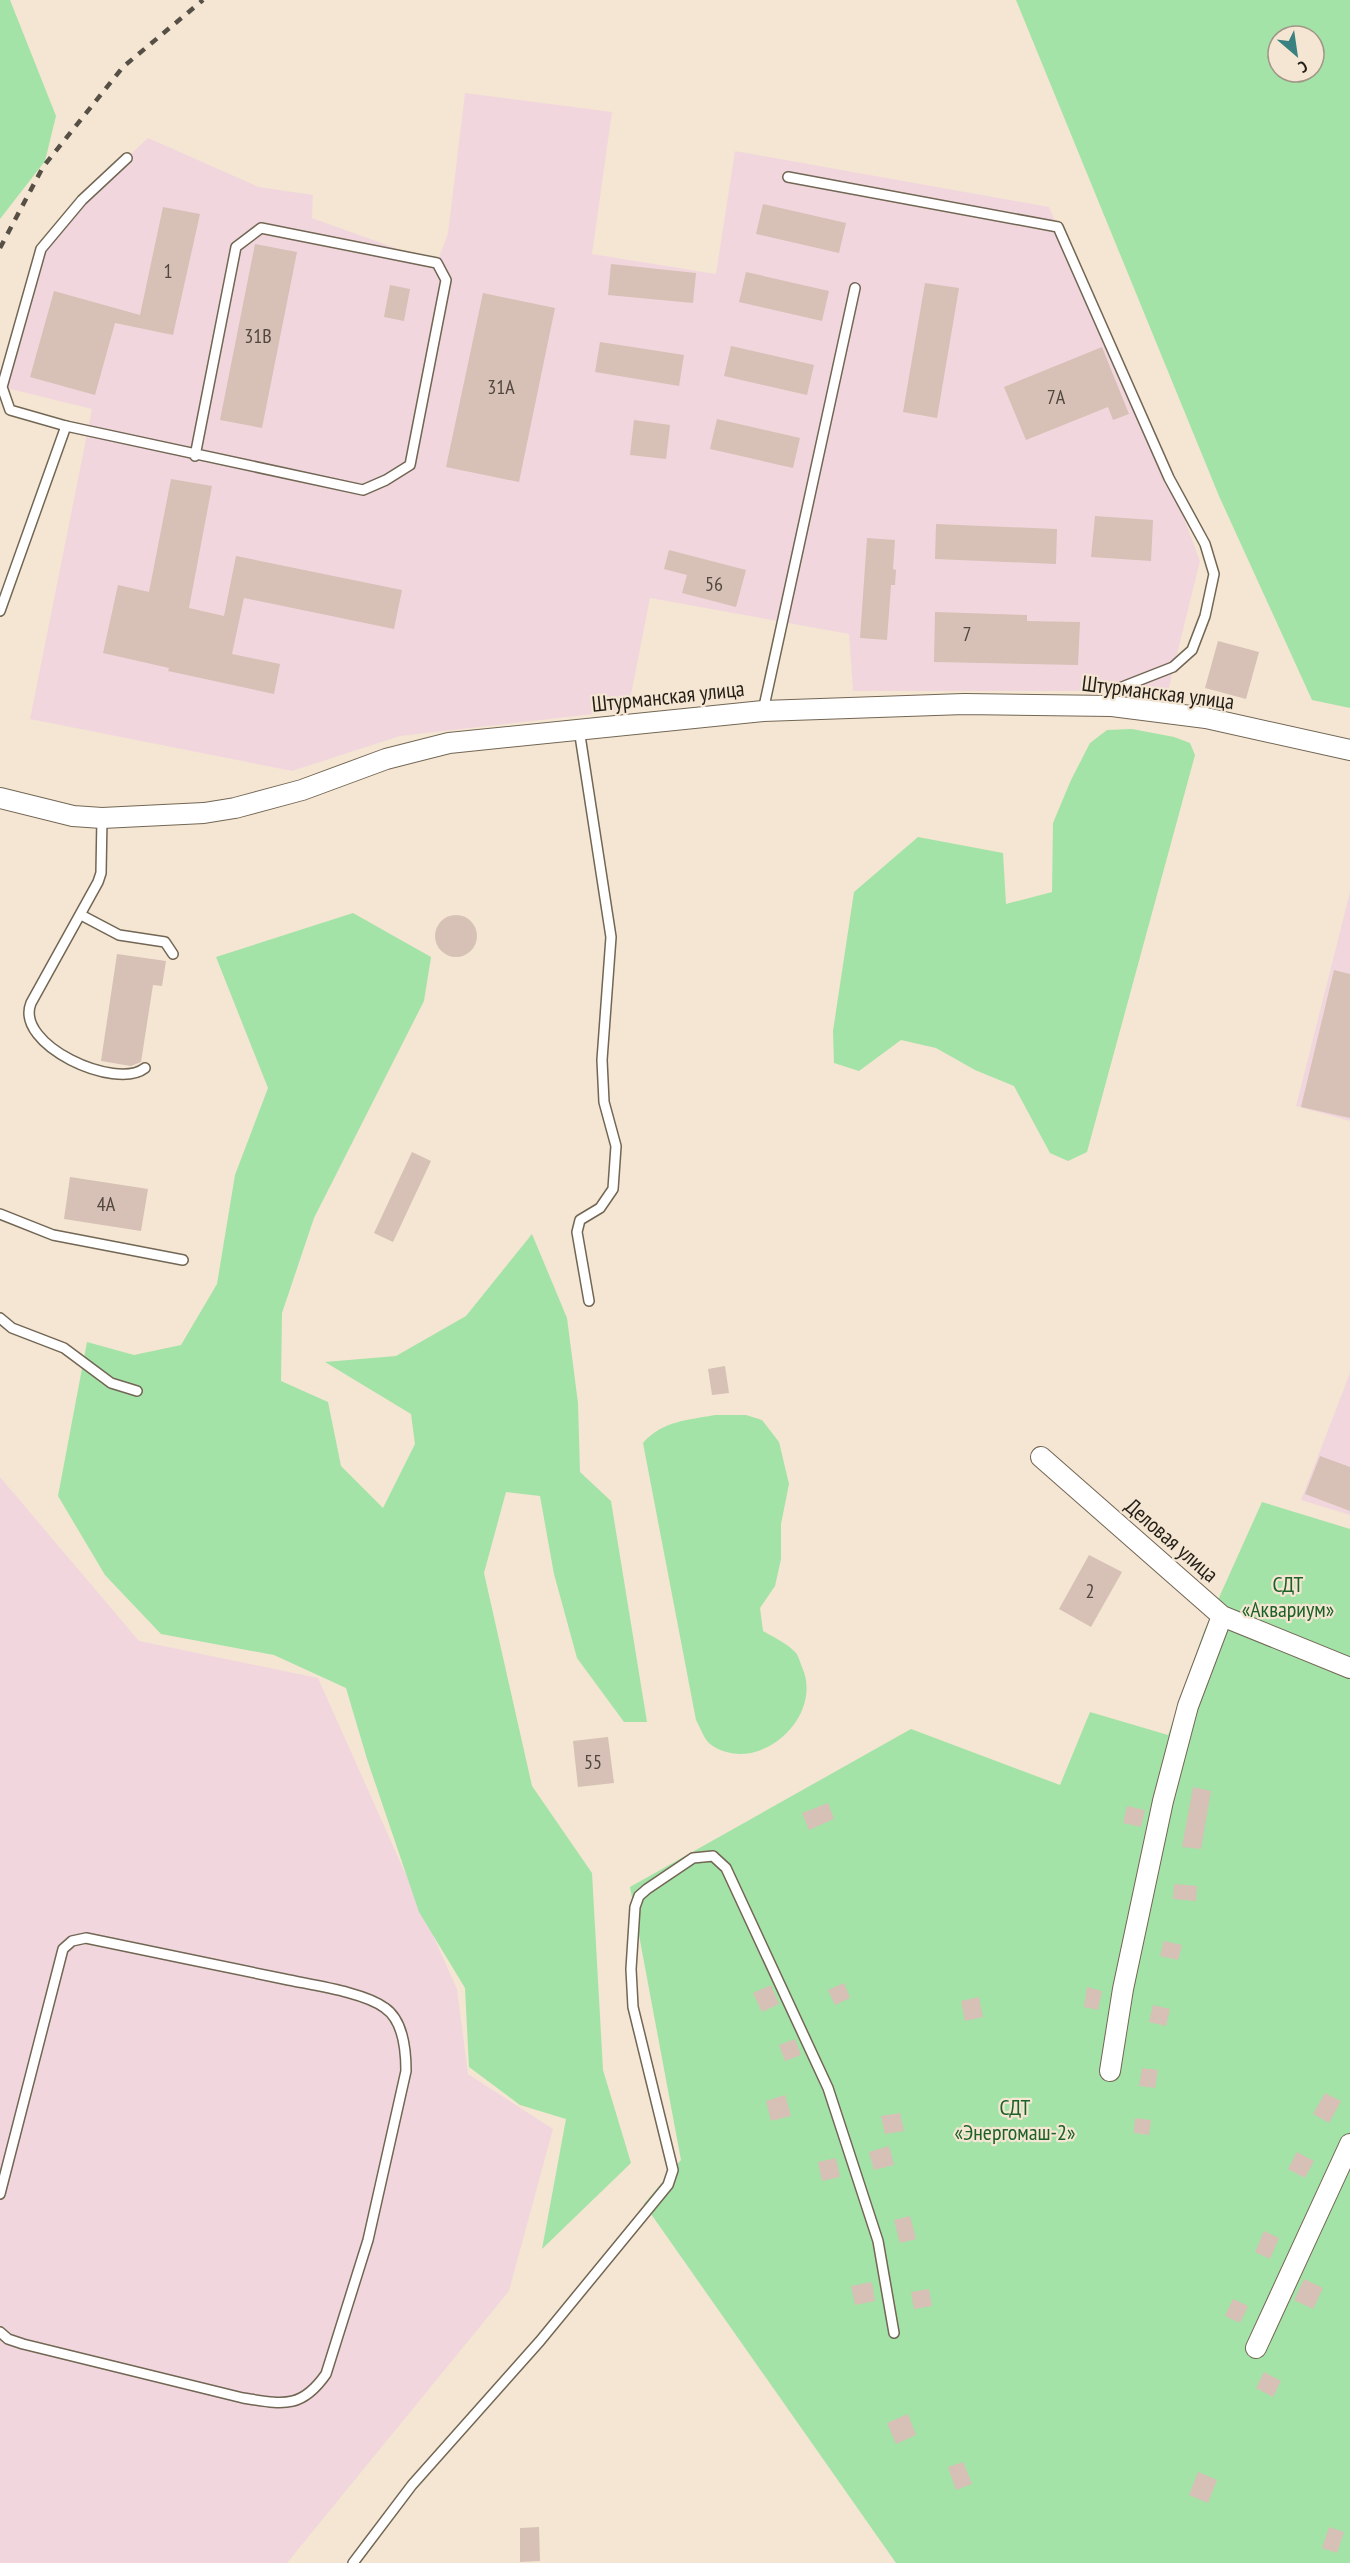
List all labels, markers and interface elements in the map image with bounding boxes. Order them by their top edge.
north arrow [1266,24,1326,84]
text: С [1295,57,1311,78]
house number: 1 [164,258,173,284]
house number: 31В [244,323,272,349]
house number: 31А [487,374,515,400]
house number: 7А [1047,384,1066,410]
house number: 56 [705,571,723,597]
house number: 7 [963,621,972,647]
street label: Штурманская улица [1080,669,1236,715]
street label: Штурманская улица [590,674,746,718]
house number: 4А [97,1191,116,1217]
street label: Деловая улица [1120,1492,1224,1588]
park label: СДТ «Аквариум» [1242,1570,1334,1623]
house number: 2 [1086,1578,1095,1604]
house number: 55 [584,1749,602,1775]
park label: СДТ «Энергомаш-2» [955,2093,1075,2146]

